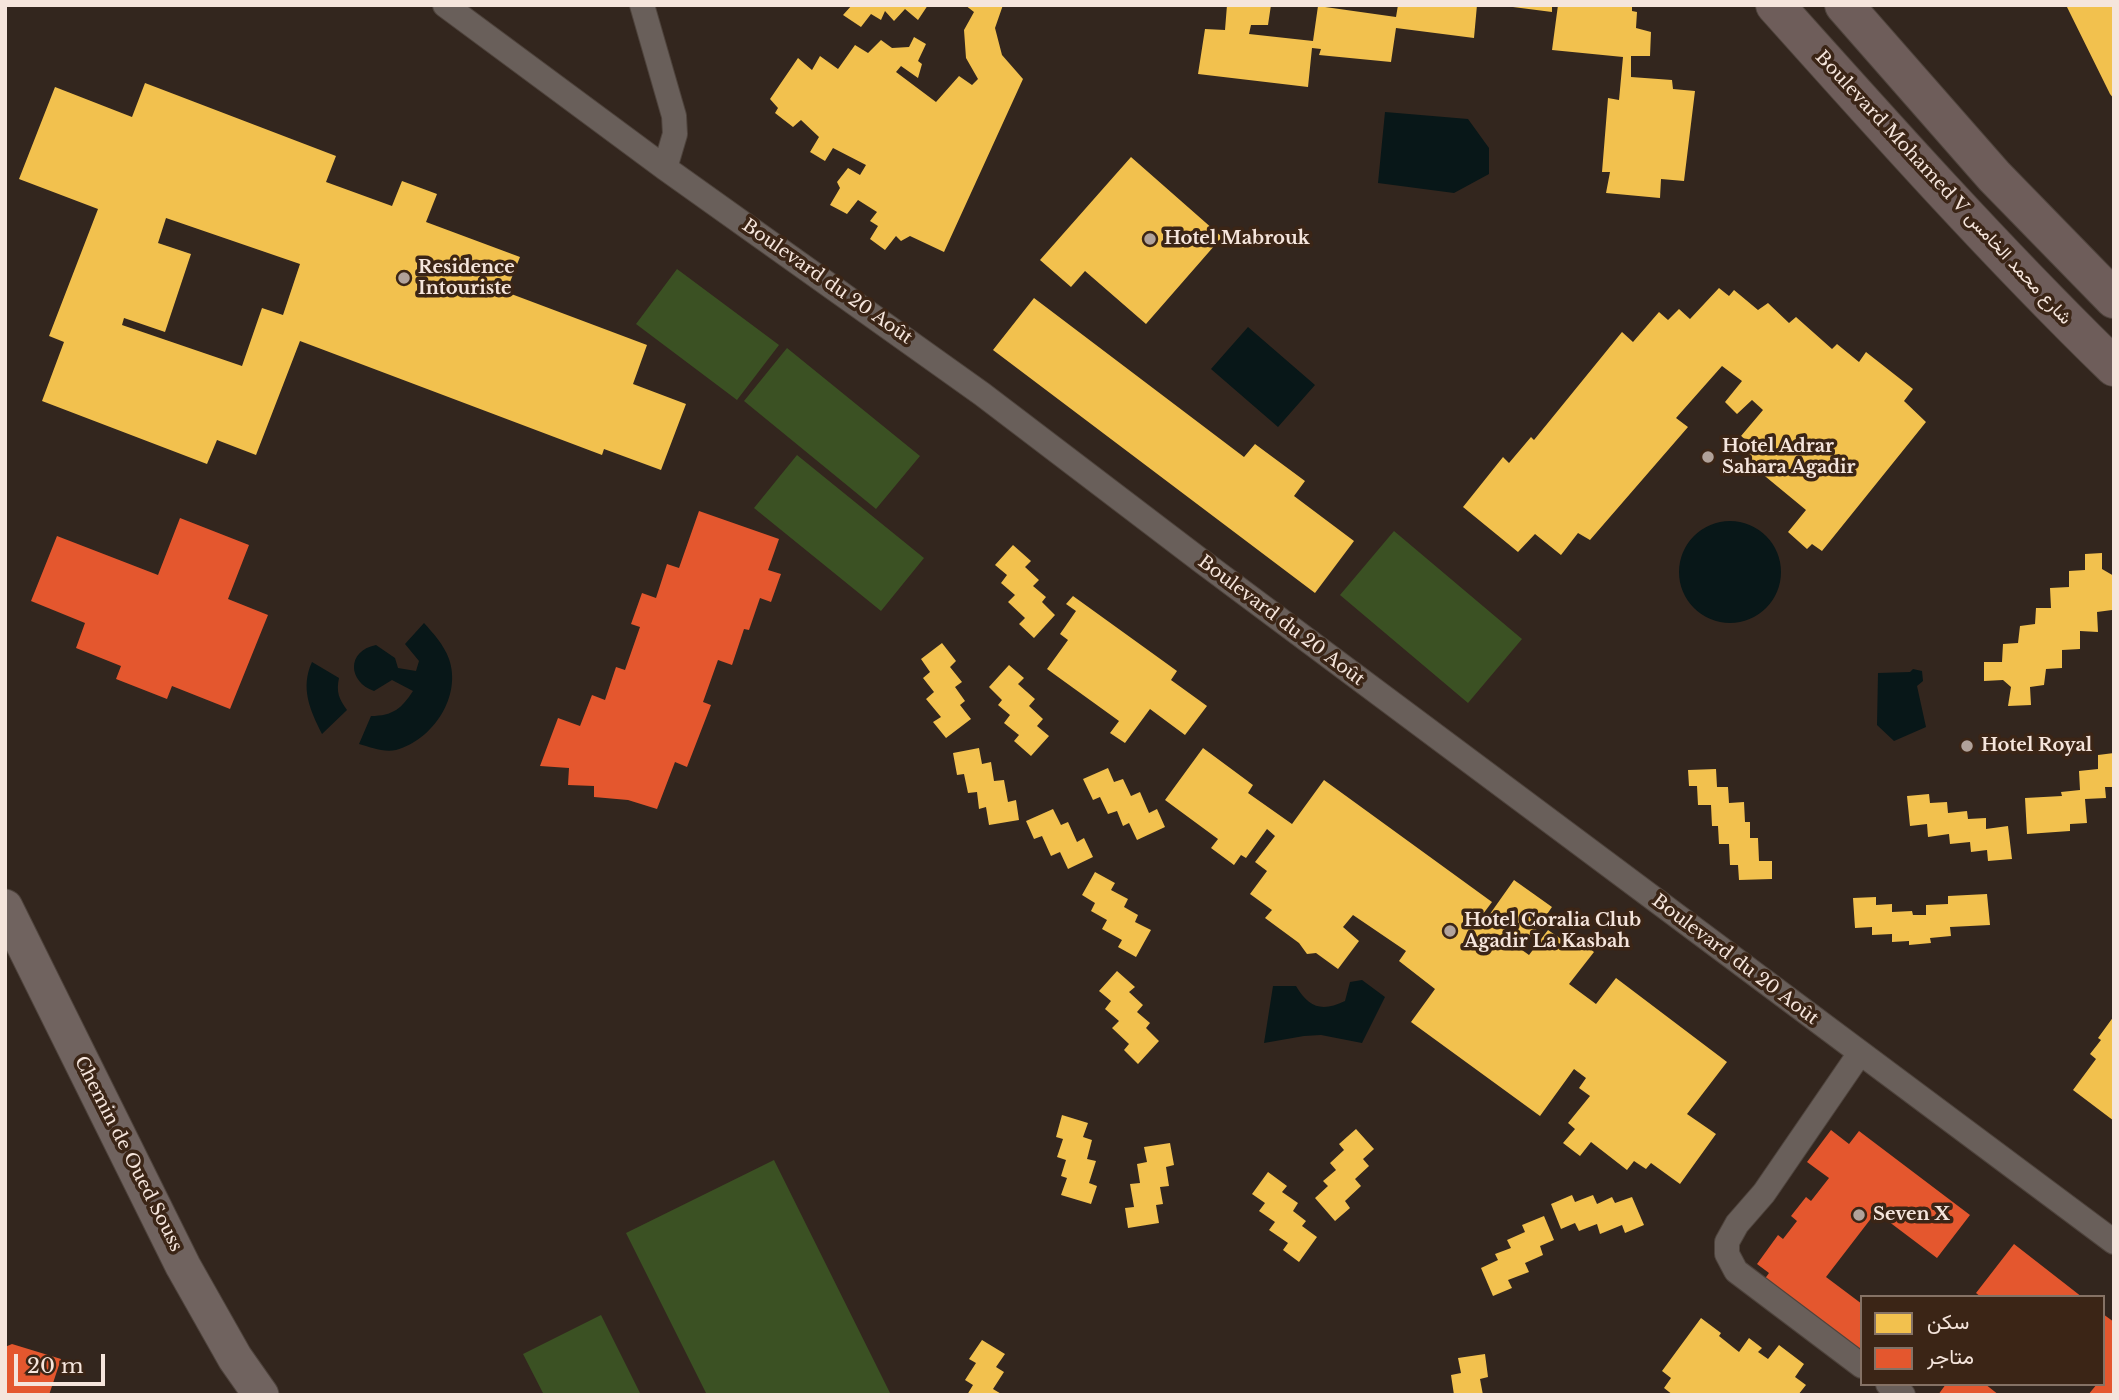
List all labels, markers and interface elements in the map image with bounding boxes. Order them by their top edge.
street label: Boulevard Mohamed V شارع محمد الخامس [1810,47,2076,329]
street label: Boulevard du 20 Août [738,215,916,349]
place label: Hotel Mabrouk [1164,228,1310,250]
marker: Hotel Mabrouk [1142,231,1158,247]
place label: Residence Intouriste [418,257,515,300]
marker: Residence Intouriste [396,270,412,286]
place label: Hotel Adrar Sahara Agadir [1722,436,1855,478]
marker: Hotel Adrar Sahara Agadir [1700,449,1716,465]
street label: Boulevard du 20 Août [1194,551,1368,691]
place label: Hotel Royal [1981,735,2092,757]
marker: Hotel Royal [1959,738,1975,754]
street label: Boulevard du 20 Août [1648,890,1822,1030]
place label: Hotel Coralia Club Agadir La Kasbah [1464,910,1641,953]
marker: Hotel Coralia Club Agadir La Kasbah [1442,923,1458,939]
street label: Chemin de Oued Souss [69,1053,187,1255]
place label: Seven X [1873,1204,1950,1226]
marker: Seven X [1851,1207,1867,1223]
legend [1860,1295,2105,1386]
text: سكن [1927,1309,1969,1335]
scale bar [18,1340,108,1384]
text: متاجر [1927,1344,1974,1370]
text: 20 m [27,1353,84,1379]

